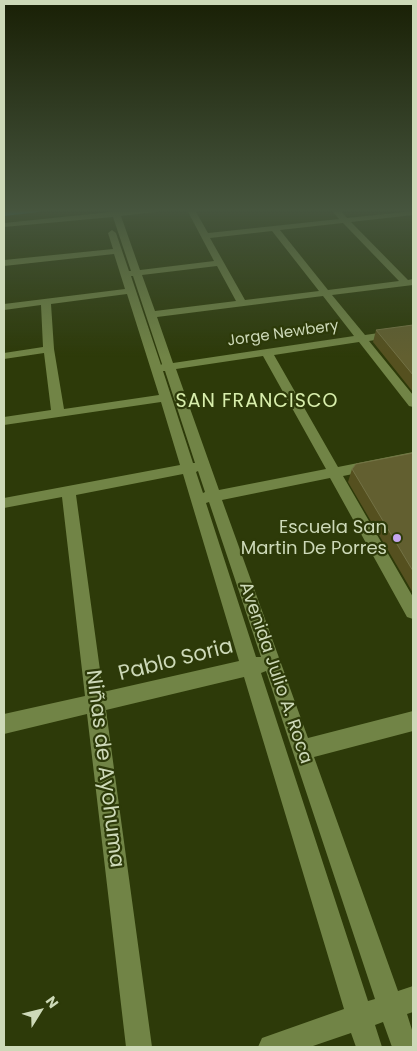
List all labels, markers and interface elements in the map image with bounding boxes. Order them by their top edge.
street label: Jorge Newbery [226,317,340,351]
district label: SAN FRANCISCO [174,391,340,413]
place label: Escuela San Martin De Porres [241,517,387,560]
marker: Escuela San Martin De Porres [391,532,403,544]
street label: Avenida Julio A. Roca [234,579,316,767]
street label: Pablo Soria [116,635,236,687]
street label: Niñas de Ayohuma [79,669,129,869]
north arrow [15,986,65,1036]
text: N [41,992,63,1012]

